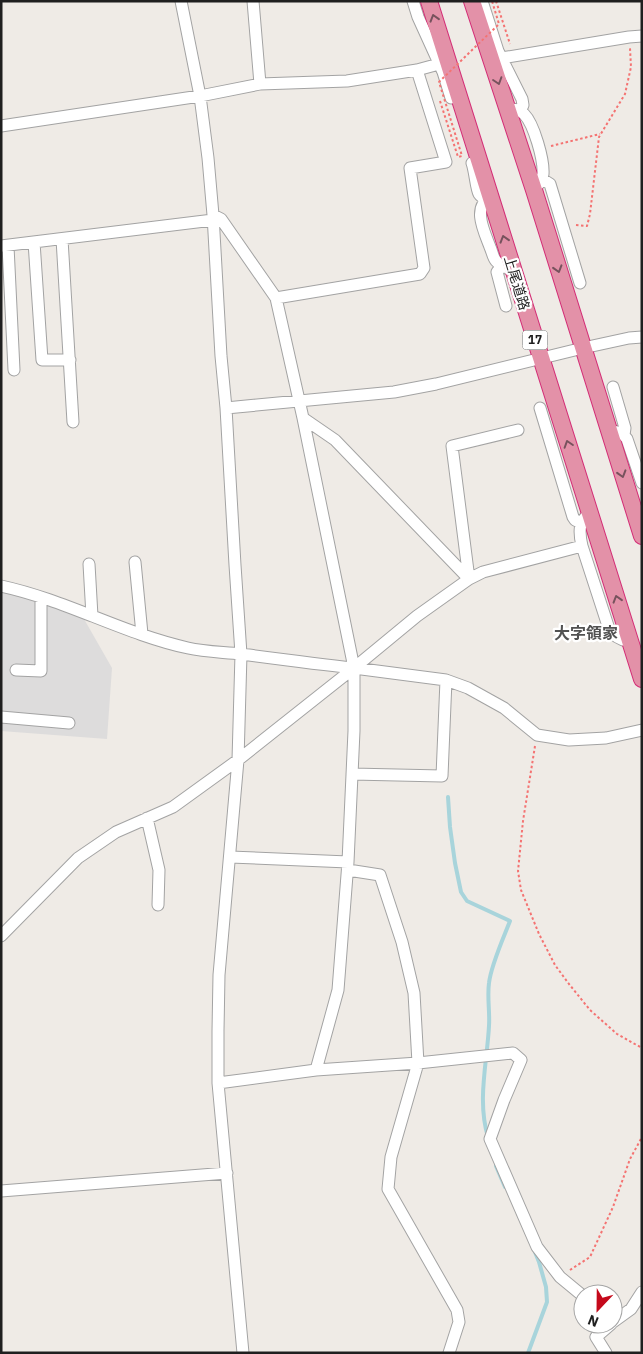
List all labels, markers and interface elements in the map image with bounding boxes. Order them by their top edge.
one-way arrow [430,14,440,22]
one-way arrow [492,76,502,85]
one-way arrow [499,236,509,244]
street label: 上尾道路 [500,254,534,312]
one-way arrow [553,264,563,273]
road number: 17 [522,330,548,350]
one-way arrow [564,441,574,449]
one-way arrow [617,469,627,478]
one-way arrow [613,596,623,604]
district label: 大字領家 [554,623,618,643]
north arrow [573,1284,623,1334]
text: N [585,1311,601,1331]

